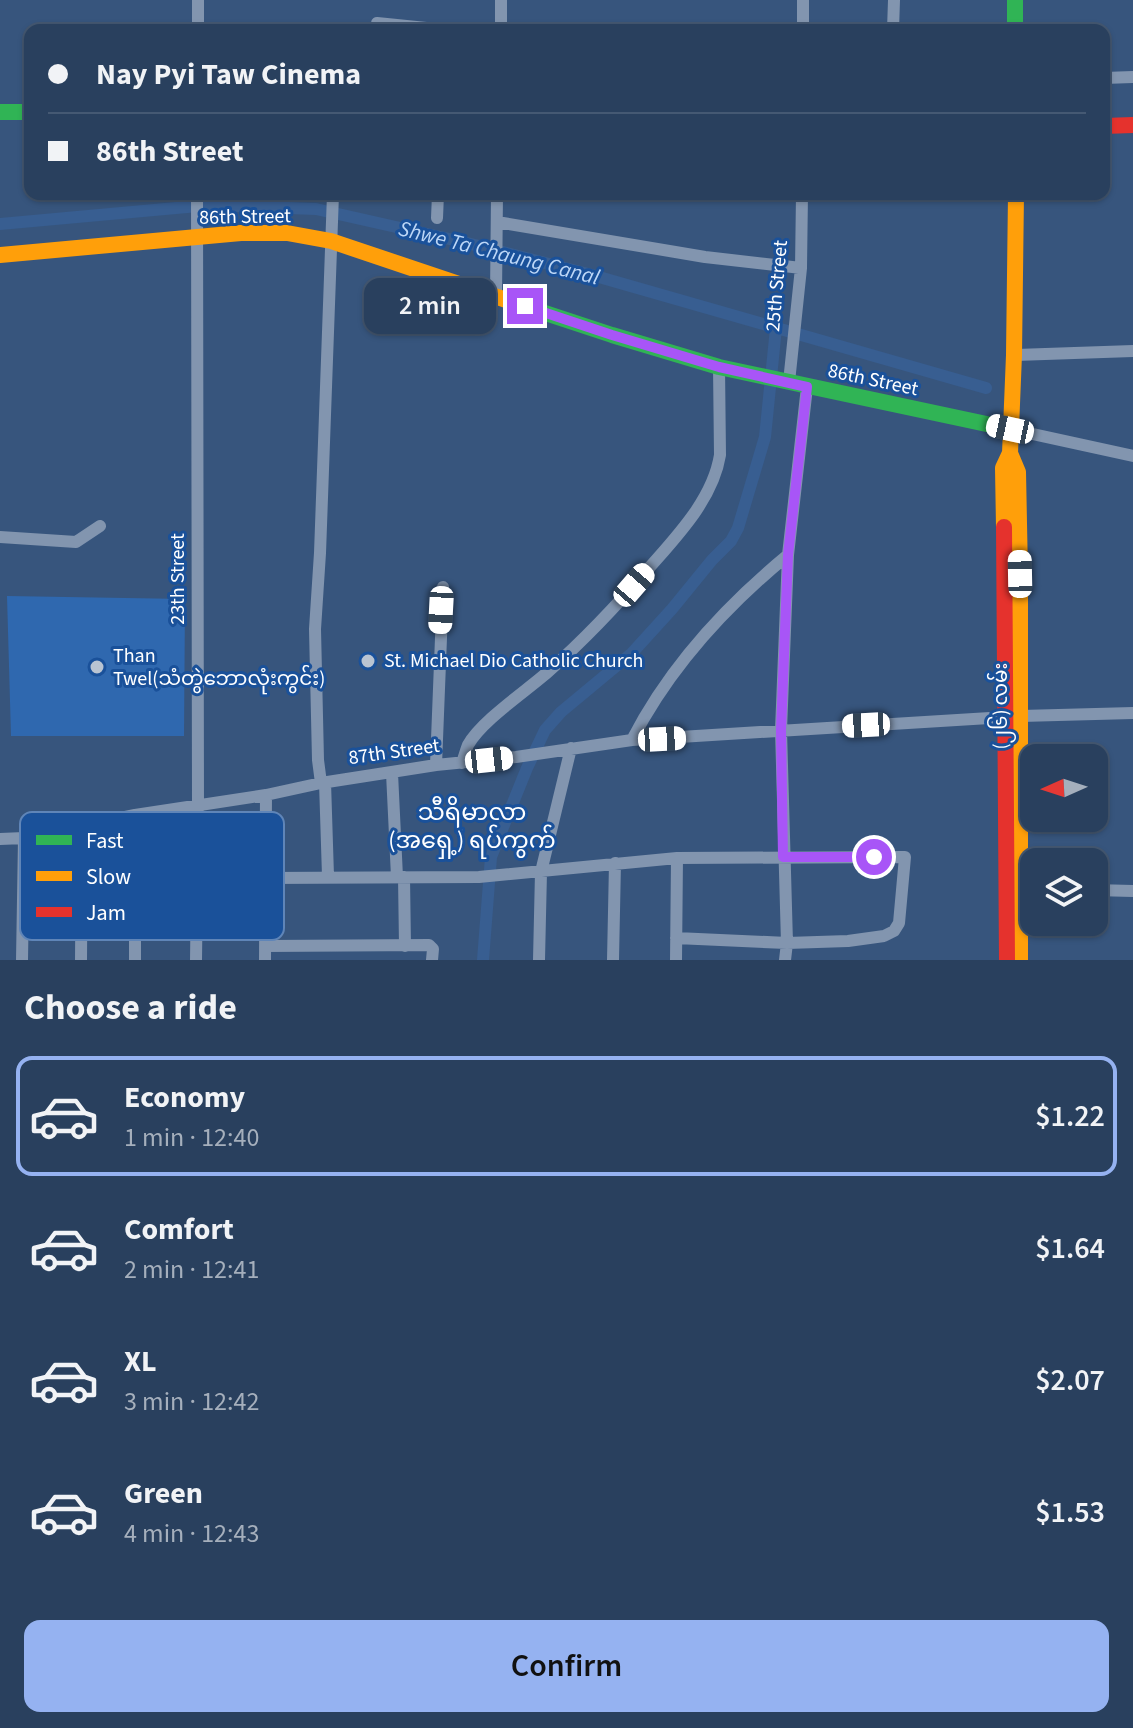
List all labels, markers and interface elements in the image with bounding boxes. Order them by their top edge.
text: Nay Pyi Taw Cinema [96,53,361,96]
text: 86th Street [96,130,244,173]
street label: 86th Street [199,202,291,232]
water label: Shwe Ta Chaung Canal [395,213,603,294]
street label: 25th Street [759,239,795,333]
callout: 2 min [365,278,497,334]
text: 2 min [399,287,461,324]
route end [507,288,543,324]
street label: 86th Street [825,357,921,403]
car [984,412,1036,446]
street label: 23th Street [164,533,192,625]
car [1008,550,1032,598]
car [609,559,659,611]
car [428,585,454,635]
place label: Than Twel(သံတွဲဘောလုံးကွင်း) [113,642,325,695]
place label: St. Michael Dio Catholic Church [384,647,643,675]
marker: St. Michael Dio Catholic Church [359,652,377,670]
marker: Than Twel(သံတွဲဘောလုံးကွင်း) [88,658,106,676]
street label: (၂၆) လမ်း [986,663,1016,749]
car [841,712,891,738]
car [637,726,687,752]
street label: 87th Street [347,732,442,772]
north arrow [1020,744,1108,832]
map controls [1020,744,1108,936]
car [464,746,514,774]
district label: သီရိမာလာ (အရှေ့) ရပ်ကွက် [388,795,556,859]
legend [20,812,284,940]
text: Fast [86,825,124,857]
route start [856,839,892,875]
button: layers [1020,848,1108,936]
text: Slow [86,861,131,893]
text: Jam [86,897,126,929]
text: Choose a ride [24,982,237,1033]
text: Economy [124,1076,245,1119]
icon: car [28,1080,100,1152]
text: $1.22 [1035,1095,1105,1138]
text: 1 min · 12:40 [124,1119,259,1156]
text: Comfort [124,1208,234,1251]
icon: car [28,1212,100,1284]
text: $1.64 [1035,1227,1105,1270]
text: 2 min · 12:41 [124,1251,259,1288]
text: XL [124,1340,157,1383]
icon: car [28,1344,100,1416]
text: $2.07 [1035,1359,1105,1402]
text: 3 min · 12:42 [124,1383,259,1420]
text: Green [124,1472,203,1515]
icon: car [28,1476,100,1548]
text: $1.53 [1035,1491,1105,1534]
text: 4 min · 12:43 [124,1515,259,1552]
button: Confirm [24,1620,1109,1712]

